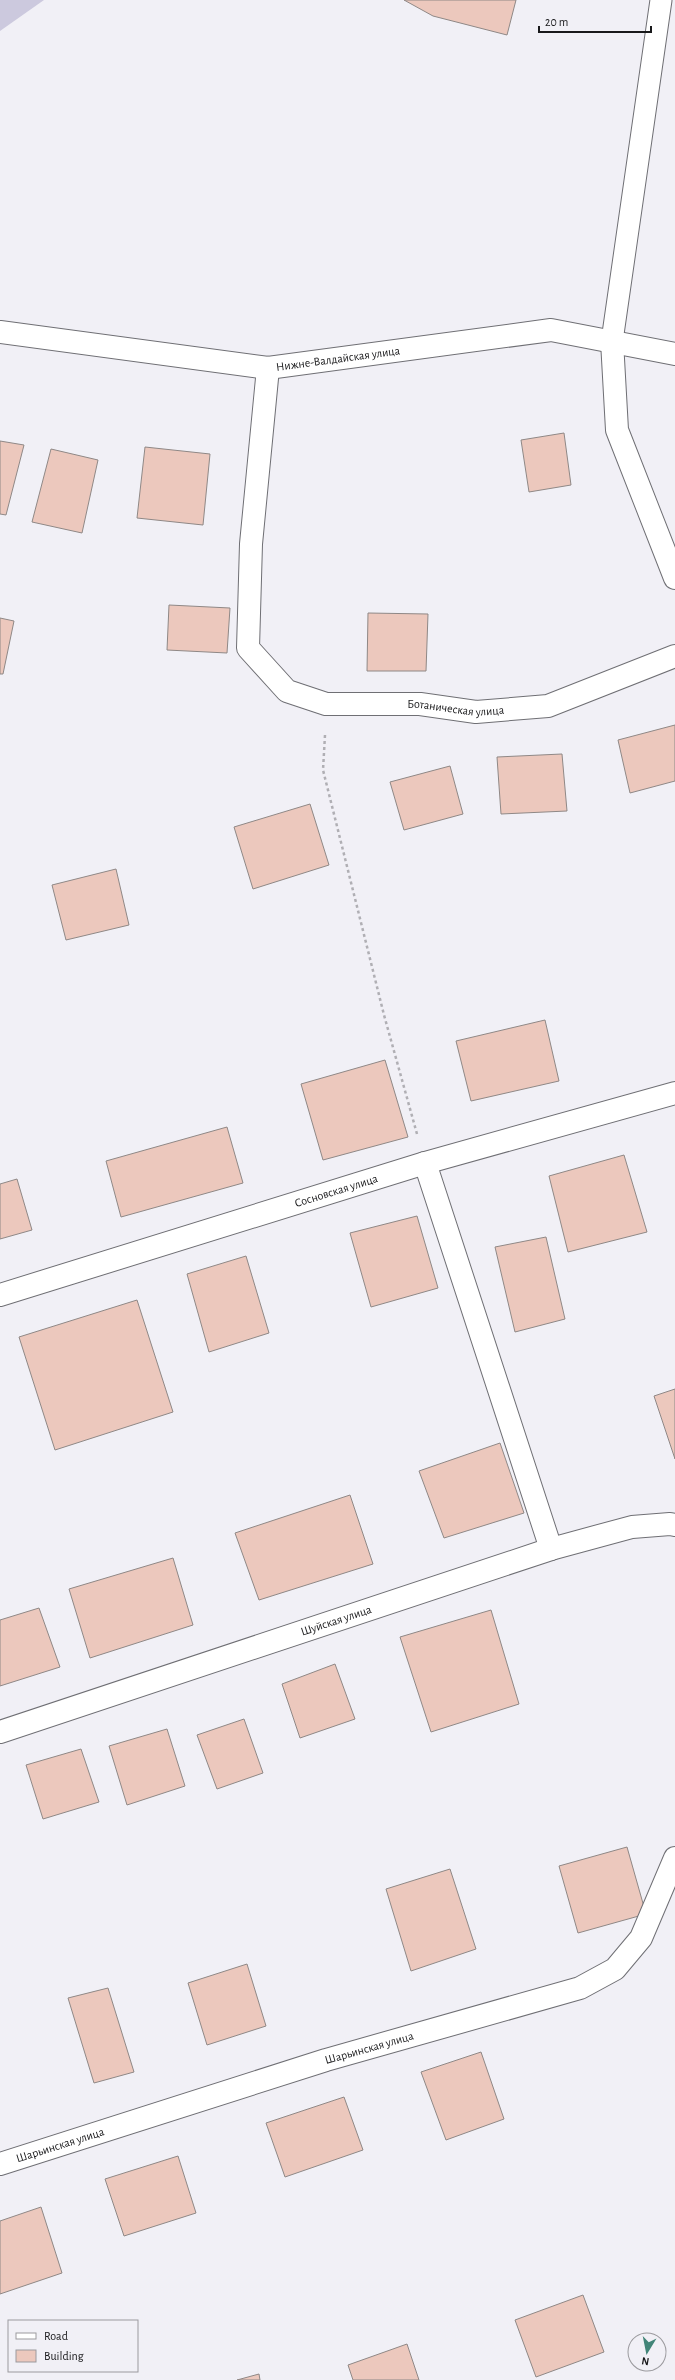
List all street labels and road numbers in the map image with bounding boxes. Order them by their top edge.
street label: Нижне-Валдайская улица [275,344,401,373]
street label: Ботаническая улица [407,698,505,719]
street label: Сосновская улица [293,1172,380,1209]
street label: Шуйская улица [299,1603,373,1638]
street label: Шарьинская улица [323,2029,415,2066]
street label: Шарьинская улица [15,2125,106,2164]

